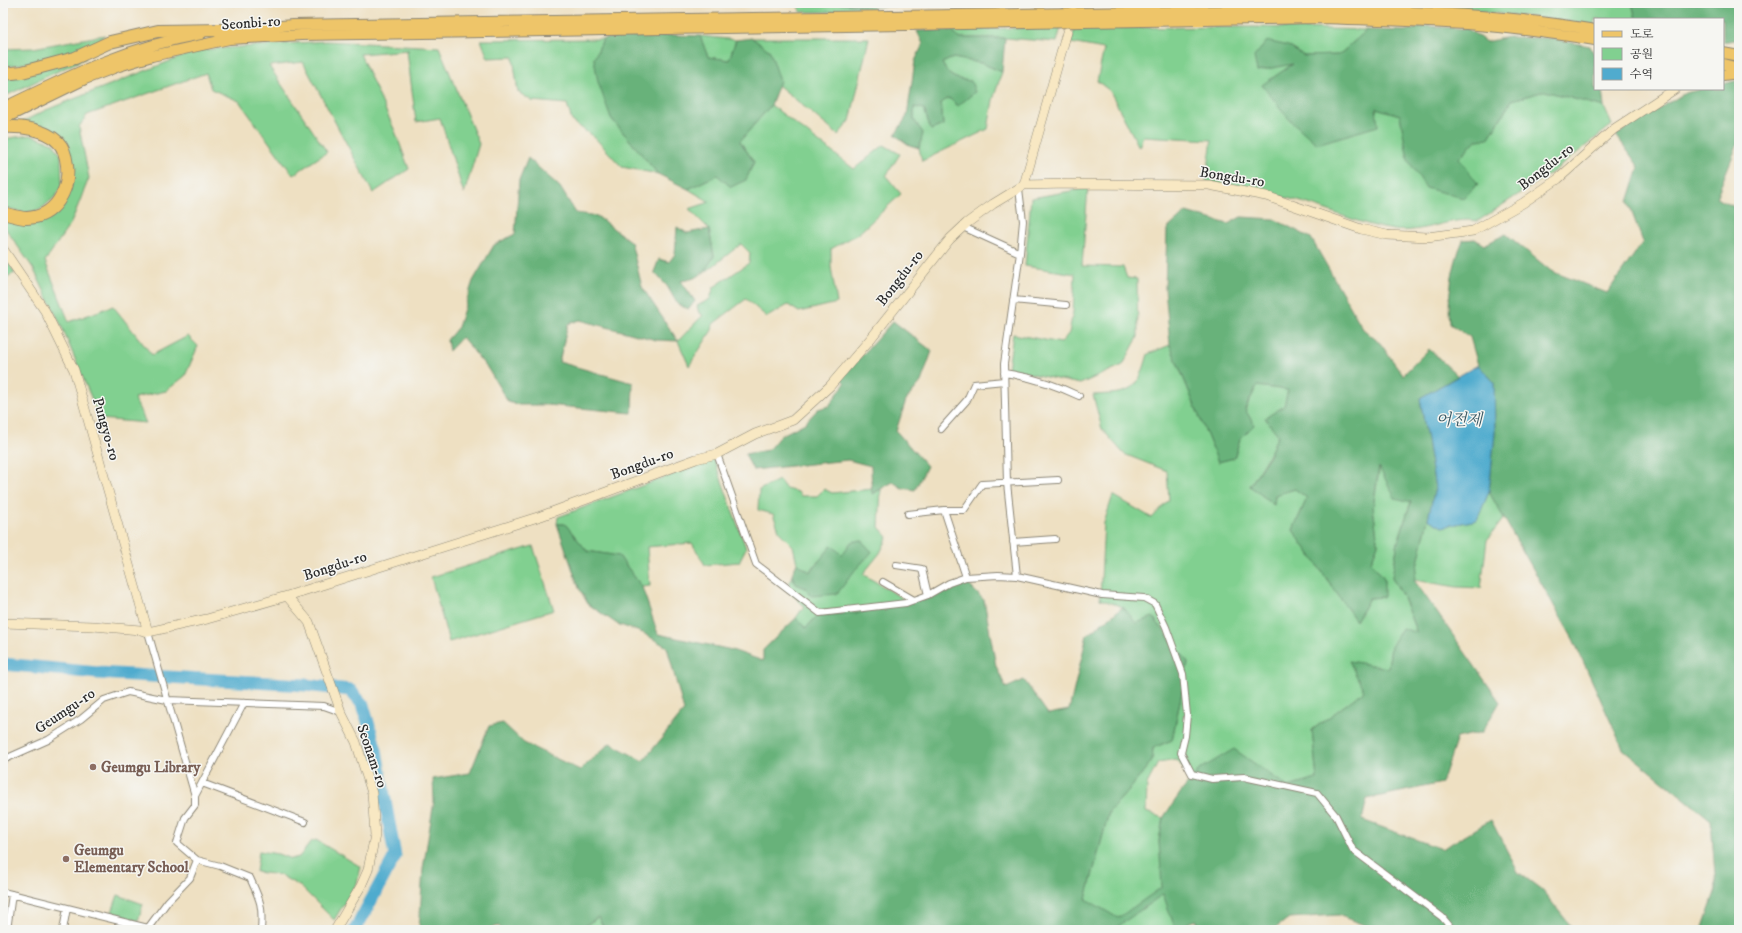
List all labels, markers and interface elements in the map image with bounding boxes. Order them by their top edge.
street label: Seonbi-ro [221,11,281,35]
legend [1594,18,1724,90]
text: 도로 [1630,27,1654,42]
text: 공원 [1630,47,1653,62]
text: 수역 [1630,67,1653,82]
street label: Bongdu-ro [1514,139,1578,195]
street label: Bongdu-ro [1198,162,1266,192]
street label: Bongdu-ro [872,246,928,310]
street label: Pungyo-ro [88,395,124,463]
water label: 어전제 [1436,410,1484,430]
street label: Bongdu-ro [608,444,676,484]
street label: Bongdu-ro [301,547,369,585]
street label: Geumgu-ro [31,684,99,738]
street label: Seonam-ro [352,722,392,790]
place label: Geumgu Library [101,758,201,777]
marker: Geumgu Library [88,762,98,772]
place label: Geumgu Elementary School [74,841,189,877]
marker: Geumgu Elementary School [61,854,71,864]

